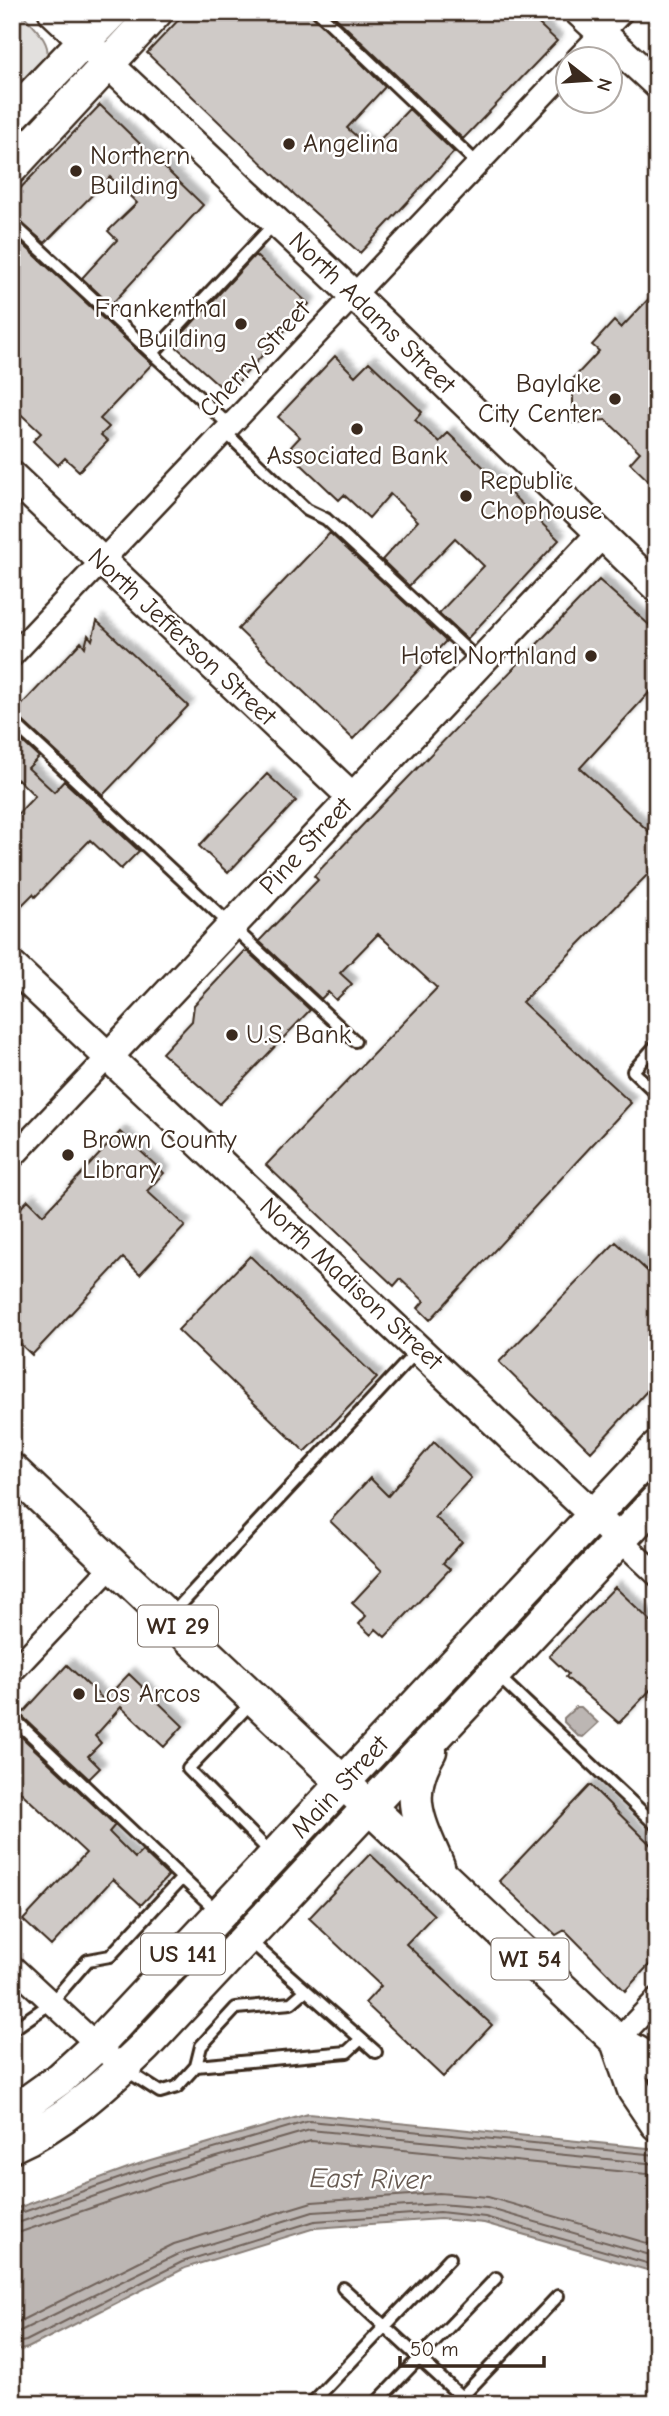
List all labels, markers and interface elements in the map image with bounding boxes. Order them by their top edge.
north arrow [554,46,624,116]
text: N [592,76,617,94]
place label: Angelina [303,129,399,159]
marker: Angelina [281,136,297,152]
place label: Northern Building [90,141,190,201]
marker: Northern Building [68,163,84,179]
street label: North Adams Street [283,226,463,401]
street label: Cherry Street [193,293,318,424]
place label: Frankenthal Building [94,294,227,354]
marker: Frankenthal Building [233,316,249,332]
place label: Baylake City Center [478,369,602,429]
marker: Baylake City Center [607,391,623,407]
marker: Associated Bank [349,421,365,437]
place label: Associated Bank [267,441,448,471]
place label: Republic Chophouse [480,466,602,526]
marker: Republic Chophouse [458,488,474,504]
street label: North Jefferson Street [82,542,283,733]
place label: Hotel Northland [401,641,577,671]
marker: Hotel Northland [583,648,599,664]
street label: Pine Street [254,790,360,901]
place label: U.S. Bank [246,1020,352,1050]
marker: U.S. Bank [224,1027,240,1043]
place label: Brown County Library [82,1125,237,1185]
marker: Brown County Library [60,1147,76,1163]
street label: North Madison Street [253,1192,450,1377]
road number: WI 29 [138,1606,218,1646]
place label: Los Arcos [93,1679,200,1709]
marker: Los Arcos [71,1686,87,1702]
street label: Main Street [285,1728,396,1845]
road number: US 141 [141,1934,225,1975]
road number: WI 54 [491,1938,568,1980]
water label: East River [309,2162,433,2196]
scale bar [400,2325,543,2369]
text: 50 m [410,2337,459,2361]

